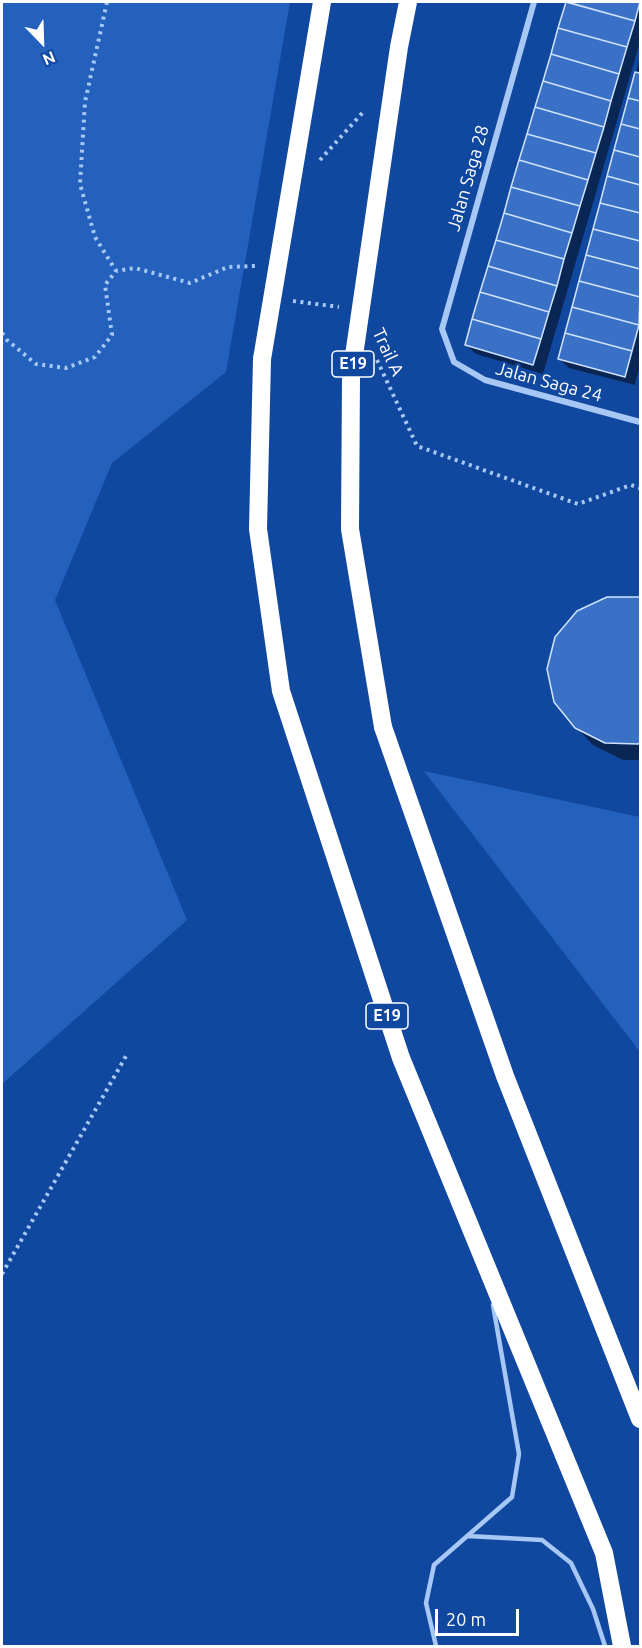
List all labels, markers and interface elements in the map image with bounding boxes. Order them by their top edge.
north arrow [12,12,72,72]
text: N [40,48,58,69]
street label: Jalan Saga 28 [443,123,493,233]
street label: Trail A [368,325,408,379]
road number: E19 [332,351,374,377]
street label: Jalan Saga 24 [493,357,605,407]
road number: E19 [366,1003,408,1029]
scale bar [438,1597,522,1635]
text: 20 m [446,1609,486,1629]

